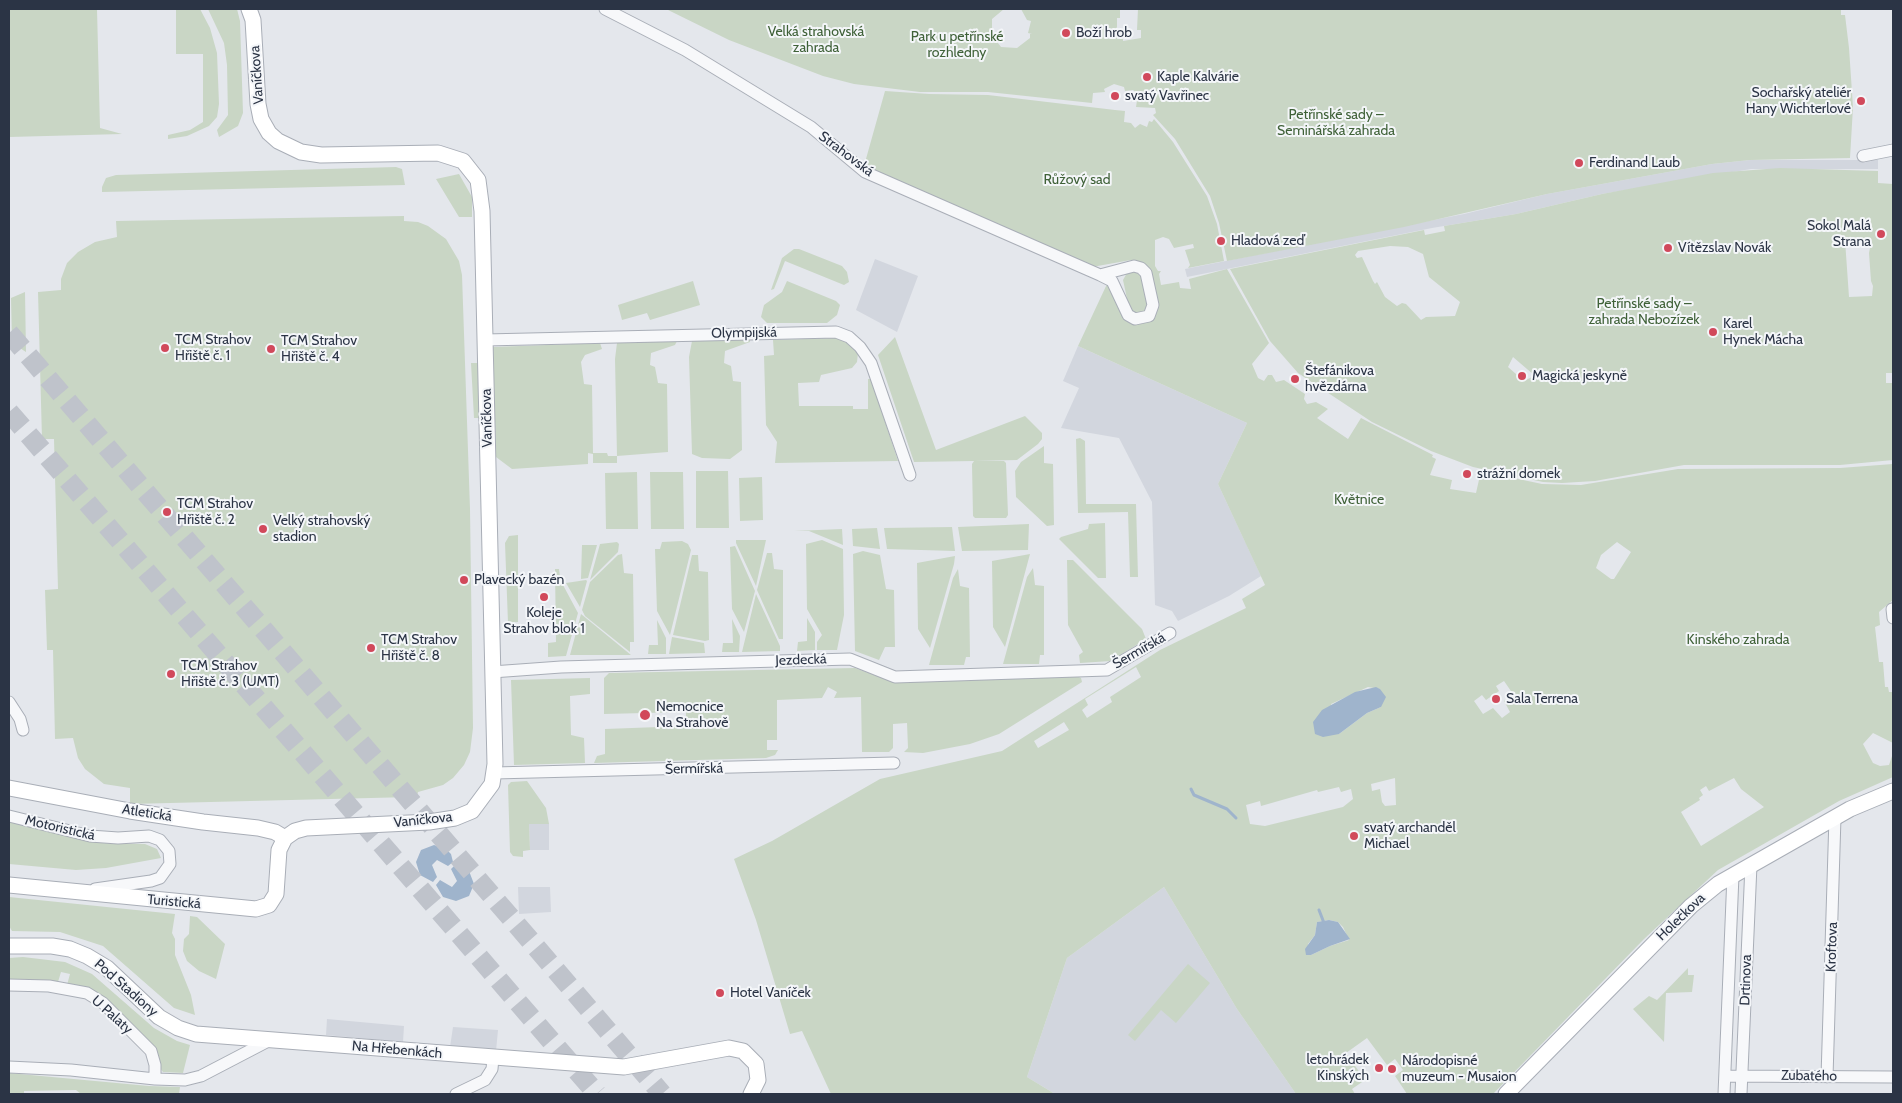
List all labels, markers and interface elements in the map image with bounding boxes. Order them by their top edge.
park label: Velká strahovská zahrada [768,24,864,56]
place label: Boží hrob [1076,25,1132,41]
marker: Boží hrob [1060,27,1072,39]
park label: Park u petřínské rozhledny [911,29,1003,62]
street label: Vaníčkova [247,45,267,105]
place label: Kaple Kalvárie [1157,69,1239,85]
marker: Kaple Kalvárie [1141,71,1153,83]
place label: Sochařský ateliér Hany Wichterlové [1746,85,1851,118]
place label: svatý Vavřinec [1125,88,1209,104]
marker: svatý Vavřinec [1109,90,1121,102]
marker: Sochařský ateliér Hany Wichterlové [1855,95,1867,107]
park label: Petřínské sady – Seminářská zahrada [1277,107,1395,140]
street label: Strahovská [815,128,877,180]
place label: Ferdinand Laub [1589,155,1680,171]
marker: Ferdinand Laub [1573,157,1585,169]
park label: Růžový sad [1043,172,1111,188]
place label: Sokol Malá Strana [1807,218,1871,250]
marker: Sokol Malá Strana [1875,228,1887,240]
place label: Hladová zeď [1231,233,1305,249]
marker: Hladová zeď [1215,235,1227,247]
place label: Vítězslav Novák [1678,240,1771,256]
marker: Vítězslav Novák [1662,242,1674,254]
park label: Petřínské sady – zahrada Nebozízek [1588,296,1700,328]
place label: Karel Hynek Mácha [1723,316,1803,348]
street label: Olympijská [711,324,777,342]
marker: Karel Hynek Mácha [1707,326,1719,338]
place label: TCM Strahov Hřiště č. 1 [175,332,251,364]
place label: TCM Strahov Hřiště č. 4 [281,333,357,366]
marker: TCM Strahov Hřiště č. 1 [159,342,171,354]
marker: TCM Strahov Hřiště č. 4 [265,343,277,355]
place label: Štefánikova hvězdárna [1305,363,1374,396]
place label: Magická jeskyně [1532,368,1627,384]
marker: Magická jeskyně [1516,370,1528,382]
marker: Štefánikova hvězdárna [1289,373,1301,385]
street label: Vaníčkova [478,388,496,448]
place label: strážní domek [1477,466,1560,482]
marker: strážní domek [1461,468,1473,480]
park label: Květnice [1334,492,1384,508]
place label: TCM Strahov Hřiště č. 2 [177,496,253,528]
marker: TCM Strahov Hřiště č. 2 [161,506,173,518]
place label: Velký strahovský stadion [273,513,370,546]
marker: Velký strahovský stadion [257,523,269,535]
place label: Plavecký bazén [474,572,564,588]
marker: Plavecký bazén [458,574,470,586]
marker: Koleje Strahov blok 1 [538,591,550,603]
place label: Koleje Strahov blok 1 [503,605,585,638]
street label: Šermířská [1110,629,1168,673]
place label: TCM Strahov Hřiště č. 8 [381,632,457,664]
park label: Kinského zahrada [1687,632,1789,648]
marker: TCM Strahov Hřiště č. 8 [365,642,377,654]
street label: Jezdecká [775,651,827,669]
place label: TCM Strahov Hřiště č. 3 (UMT) [181,658,279,690]
marker: TCM Strahov Hřiště č. 3 (UMT) [165,668,177,680]
place label: Sala Terrena [1506,691,1578,707]
marker: Sala Terrena [1490,693,1502,705]
place label: Nemocnice Na Strahově [656,699,729,732]
marker: Nemocnice Na Strahově [638,708,652,722]
street label: Šermířská [665,760,723,778]
street label: Atletická [121,801,173,825]
street label: Vaníčkova [393,809,453,831]
street label: Motoristická [23,812,97,844]
place label: svatý archanděl Michael [1364,820,1456,852]
marker: svatý archanděl Michael [1348,830,1360,842]
street label: Holečkova [1653,890,1709,944]
street label: Turistická [147,891,201,913]
street label: Kroftova [1823,922,1841,972]
street label: Drtinova [1737,954,1755,1006]
street label: Pod Stadiony [91,956,161,1020]
place label: Hotel Vaníček [730,985,811,1001]
marker: Hotel Vaníček [714,987,726,999]
street label: U Palaty [88,992,136,1038]
street label: Na Hřebenkách [351,1038,443,1062]
place label: letohrádek Kinských [1306,1052,1369,1084]
place label: Národopisné muzeum - Musaion [1402,1053,1517,1086]
marker: letohrádek Kinských [1373,1062,1385,1074]
marker: Národopisné muzeum - Musaion [1386,1063,1398,1075]
street label: Zubatého [1781,1067,1837,1085]

